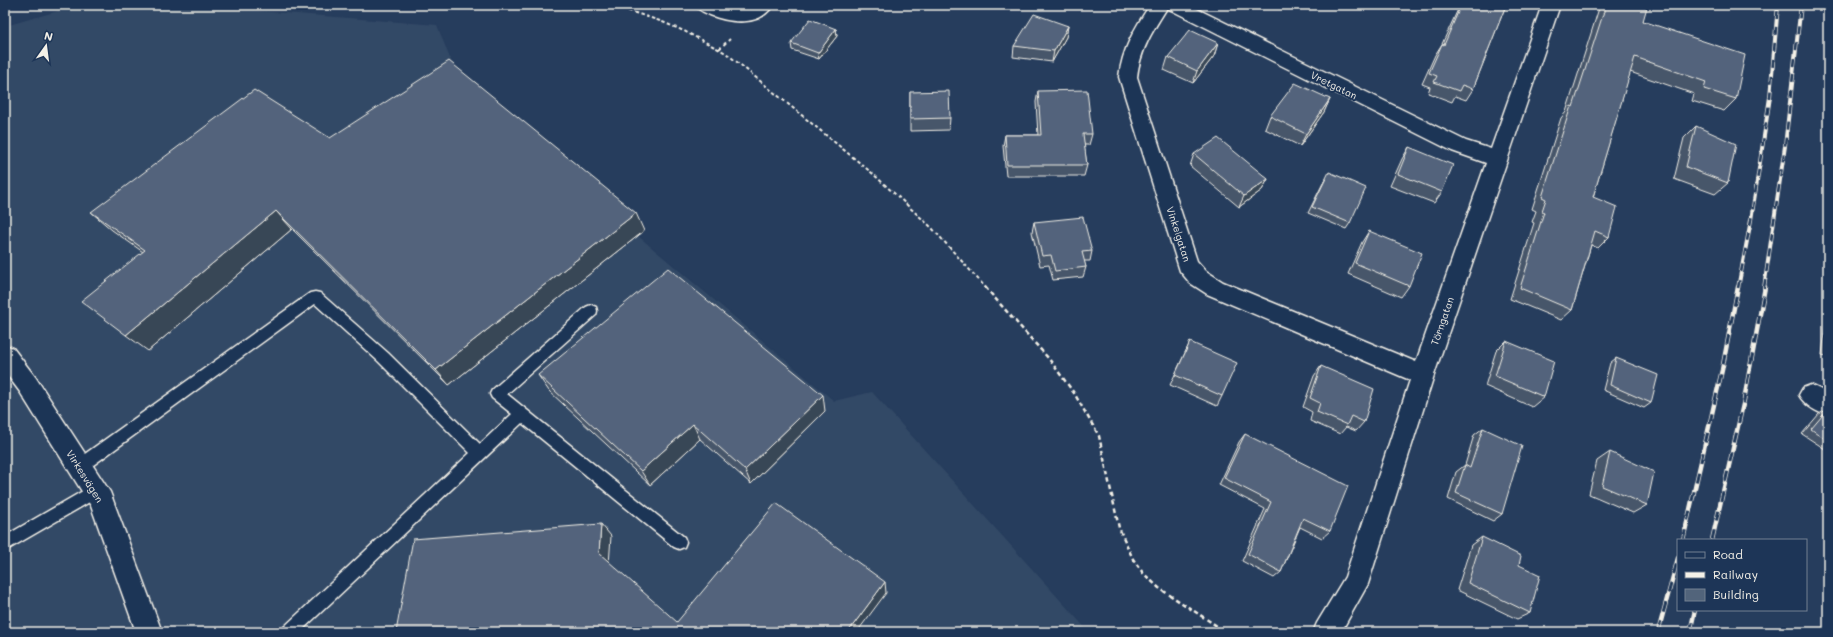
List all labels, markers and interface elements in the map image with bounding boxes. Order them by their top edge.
north arrow [26,26,66,66]
text: N [43,28,54,44]
street label: Vretgatan [1308,68,1360,102]
street label: Vinkelgatan [1163,205,1195,263]
street label: Törngatan [1427,295,1457,347]
street label: Virkesvägen [63,447,107,505]
legend [1677,539,1807,611]
text: Road [1713,546,1743,562]
text: Railway [1713,566,1758,582]
text: Building [1713,586,1759,602]

